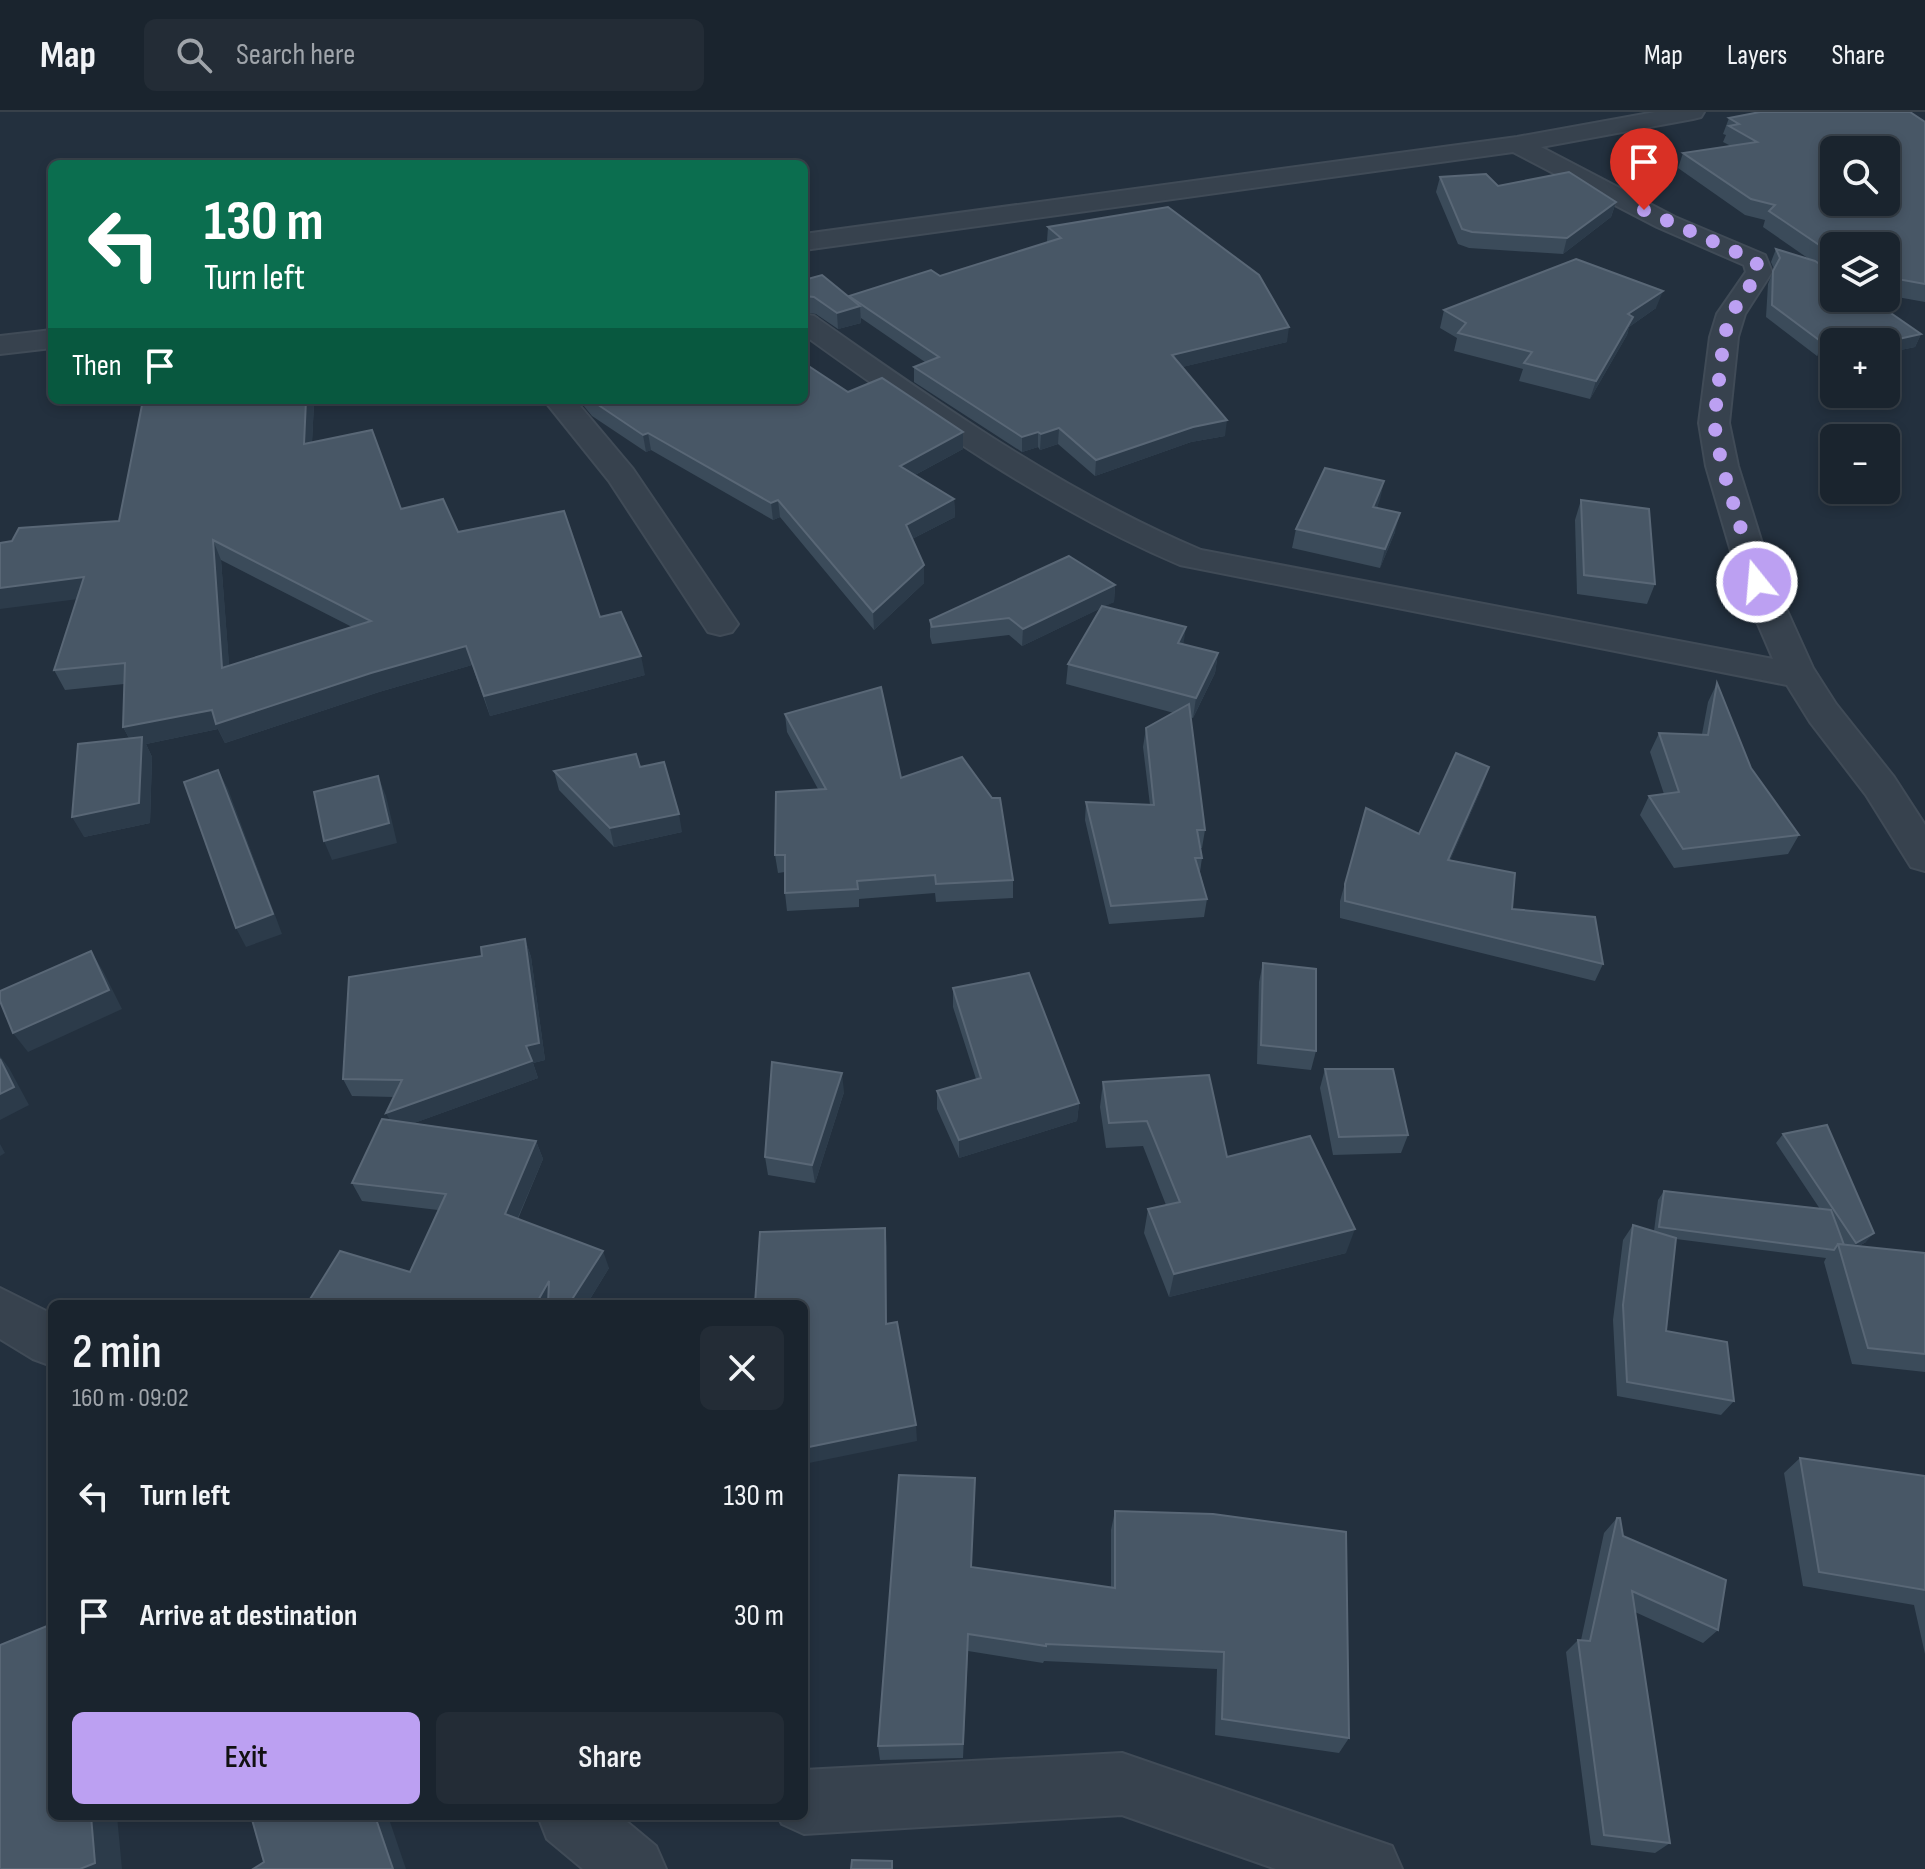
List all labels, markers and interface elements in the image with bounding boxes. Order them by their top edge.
search box [144,19,704,91]
text: Map [40,33,96,78]
icon: search [172,33,216,77]
text: Search here [236,37,355,73]
text: Map [1644,39,1683,72]
text: Layers [1727,39,1787,72]
text: Share [1831,39,1885,72]
pin [1610,128,1678,210]
map controls [1820,136,1900,504]
button: search [1820,136,1900,216]
icon: arrive [1622,140,1666,184]
text: 130 m [204,189,324,256]
icon: left [72,192,176,296]
button: layers [1820,232,1900,312]
text: Turn left [204,257,305,300]
button: + [1820,328,1900,408]
icon: arrive [138,344,182,388]
text: Then [72,348,122,384]
button: − [1820,424,1900,504]
position arrow [1715,540,1799,624]
text: 2 min [72,1324,162,1381]
button: close [700,1326,784,1410]
text: 160 m · 09:02 [72,1383,189,1414]
icon: left [72,1474,116,1518]
text: Turn left [140,1478,230,1514]
text: 130 m [724,1478,784,1514]
icon: arrive [72,1594,116,1638]
text: Arrive at destination [140,1598,357,1634]
text: 30 m [734,1598,784,1634]
button: Exit [72,1712,420,1804]
button: Share [436,1712,784,1804]

